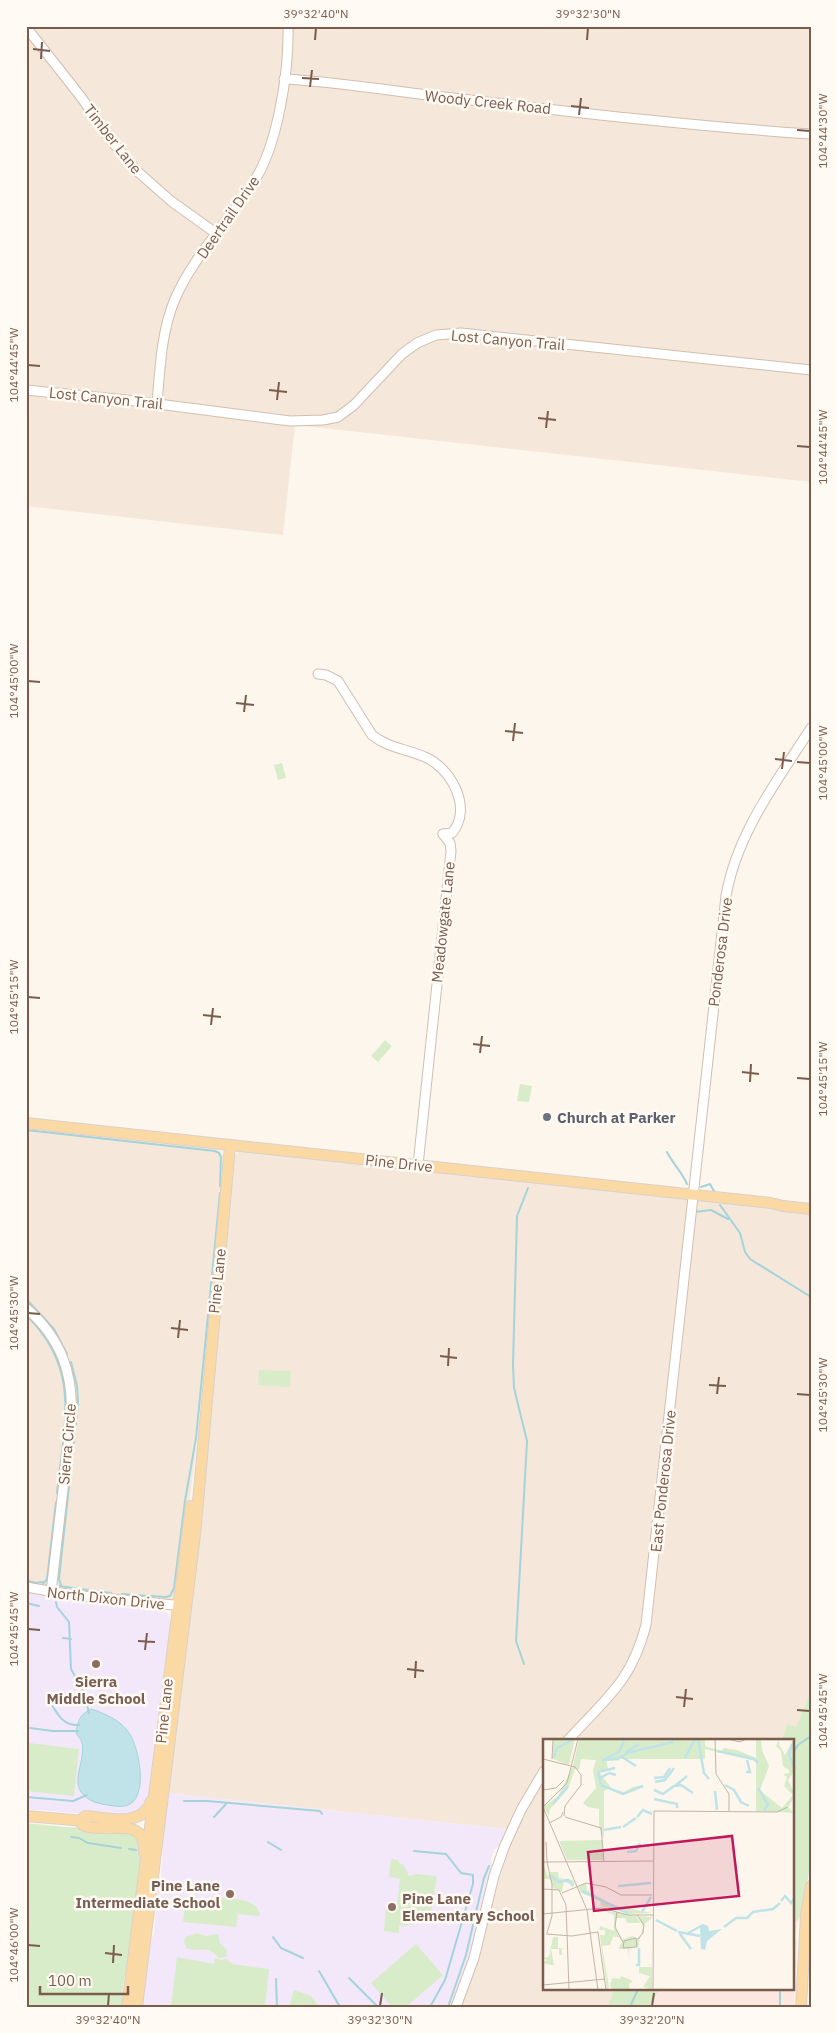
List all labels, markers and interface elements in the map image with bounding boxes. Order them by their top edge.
text: 39°32'40"N [283,6,349,21]
text: 39°32'30"N [555,6,621,21]
street label: Woody Creek Road [424,86,552,118]
text: 104°44'30"W [815,93,830,168]
street label: Timber Lane [80,100,146,178]
street label: Deertrail Drive [192,172,264,262]
street label: Lost Canyon Trail [450,326,566,354]
text: 104°44'45"W [6,327,21,402]
street label: Lost Canyon Trail [48,383,164,413]
text: 104°44'45"W [815,409,830,484]
text: 104°45'00"W [6,643,21,718]
text: 104°45'00"W [815,725,830,800]
street label: Meadowgate Lane [427,860,459,984]
street label: Ponderosa Drive [704,896,736,1008]
text: 104°45'15"W [6,959,21,1034]
text: 104°45'15"W [815,1041,830,1116]
place label: Church at Parker [557,1108,676,1127]
marker: Church at Parker [541,1111,553,1123]
street label: Pine Drive [364,1150,434,1176]
street label: Pine Lane [204,1247,230,1315]
text: 104°45'30"W [6,1275,21,1350]
text: 104°45'30"W [815,1357,830,1432]
street label: Sierra Circle [54,1403,80,1485]
street label: East Ponderosa Drive [646,1409,680,1553]
street label: North Dixon Drive [46,1582,166,1614]
text: 104°45'45"W [6,1591,21,1666]
marker: Sierra Middle School [90,1658,102,1670]
place label: Sierra Middle School [47,1672,146,1708]
text: 104°45'45"W [815,1673,830,1748]
street label: Pine Lane [151,1677,177,1745]
inset map [543,1739,794,1990]
place label: Pine Lane Intermediate School [76,1876,220,1912]
marker: Pine Lane Intermediate School [224,1888,236,1900]
place label: Pine Lane Elementary School [402,1889,535,1925]
marker: Pine Lane Elementary School [386,1901,398,1913]
text: 104°46'00"W [6,1907,21,1982]
scale bar [40,1963,128,1995]
text: 100 m [48,1971,92,1990]
text: 39°32'40"N [75,2012,141,2027]
text: 39°32'30"N [347,2012,413,2027]
text: 39°32'20"N [619,2012,685,2027]

